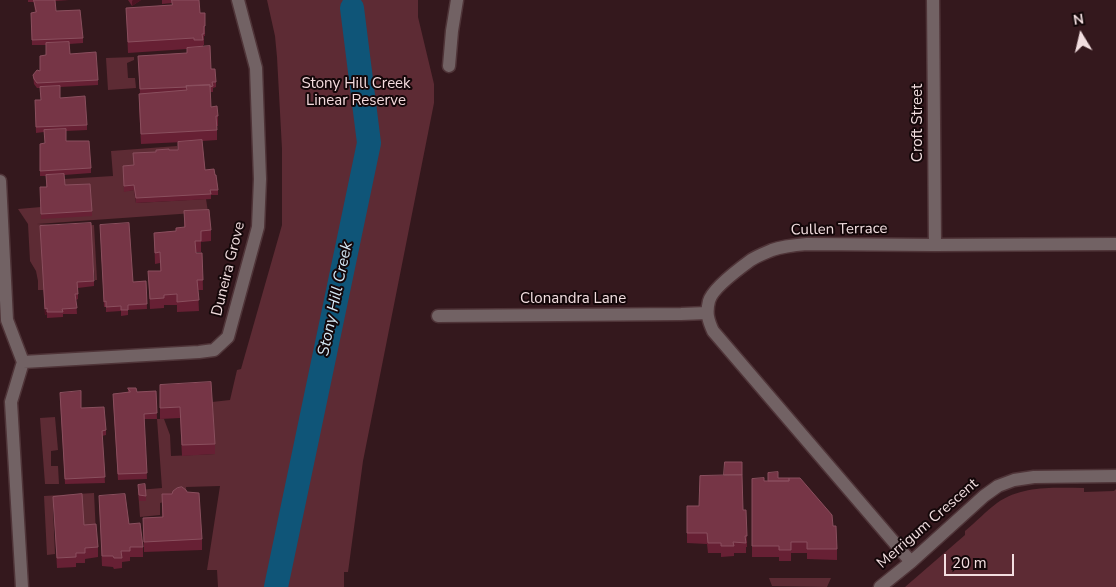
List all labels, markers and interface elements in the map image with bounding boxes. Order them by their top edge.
text: N [1072,9,1085,30]
north arrow [1056,10,1106,60]
park label: Stony Hill Creek Linear Reserve [301,75,411,110]
street label: Croft Street [909,84,927,162]
street label: Duneira Grove [209,220,249,318]
street label: Cullen Terrace [790,220,888,240]
water label: Stony Hill Creek [315,240,357,358]
street label: Clonandra Lane [520,290,626,308]
street label: Merrigum Crescent [874,475,982,573]
scale bar [946,544,1016,576]
text: 20 m [952,553,987,573]

